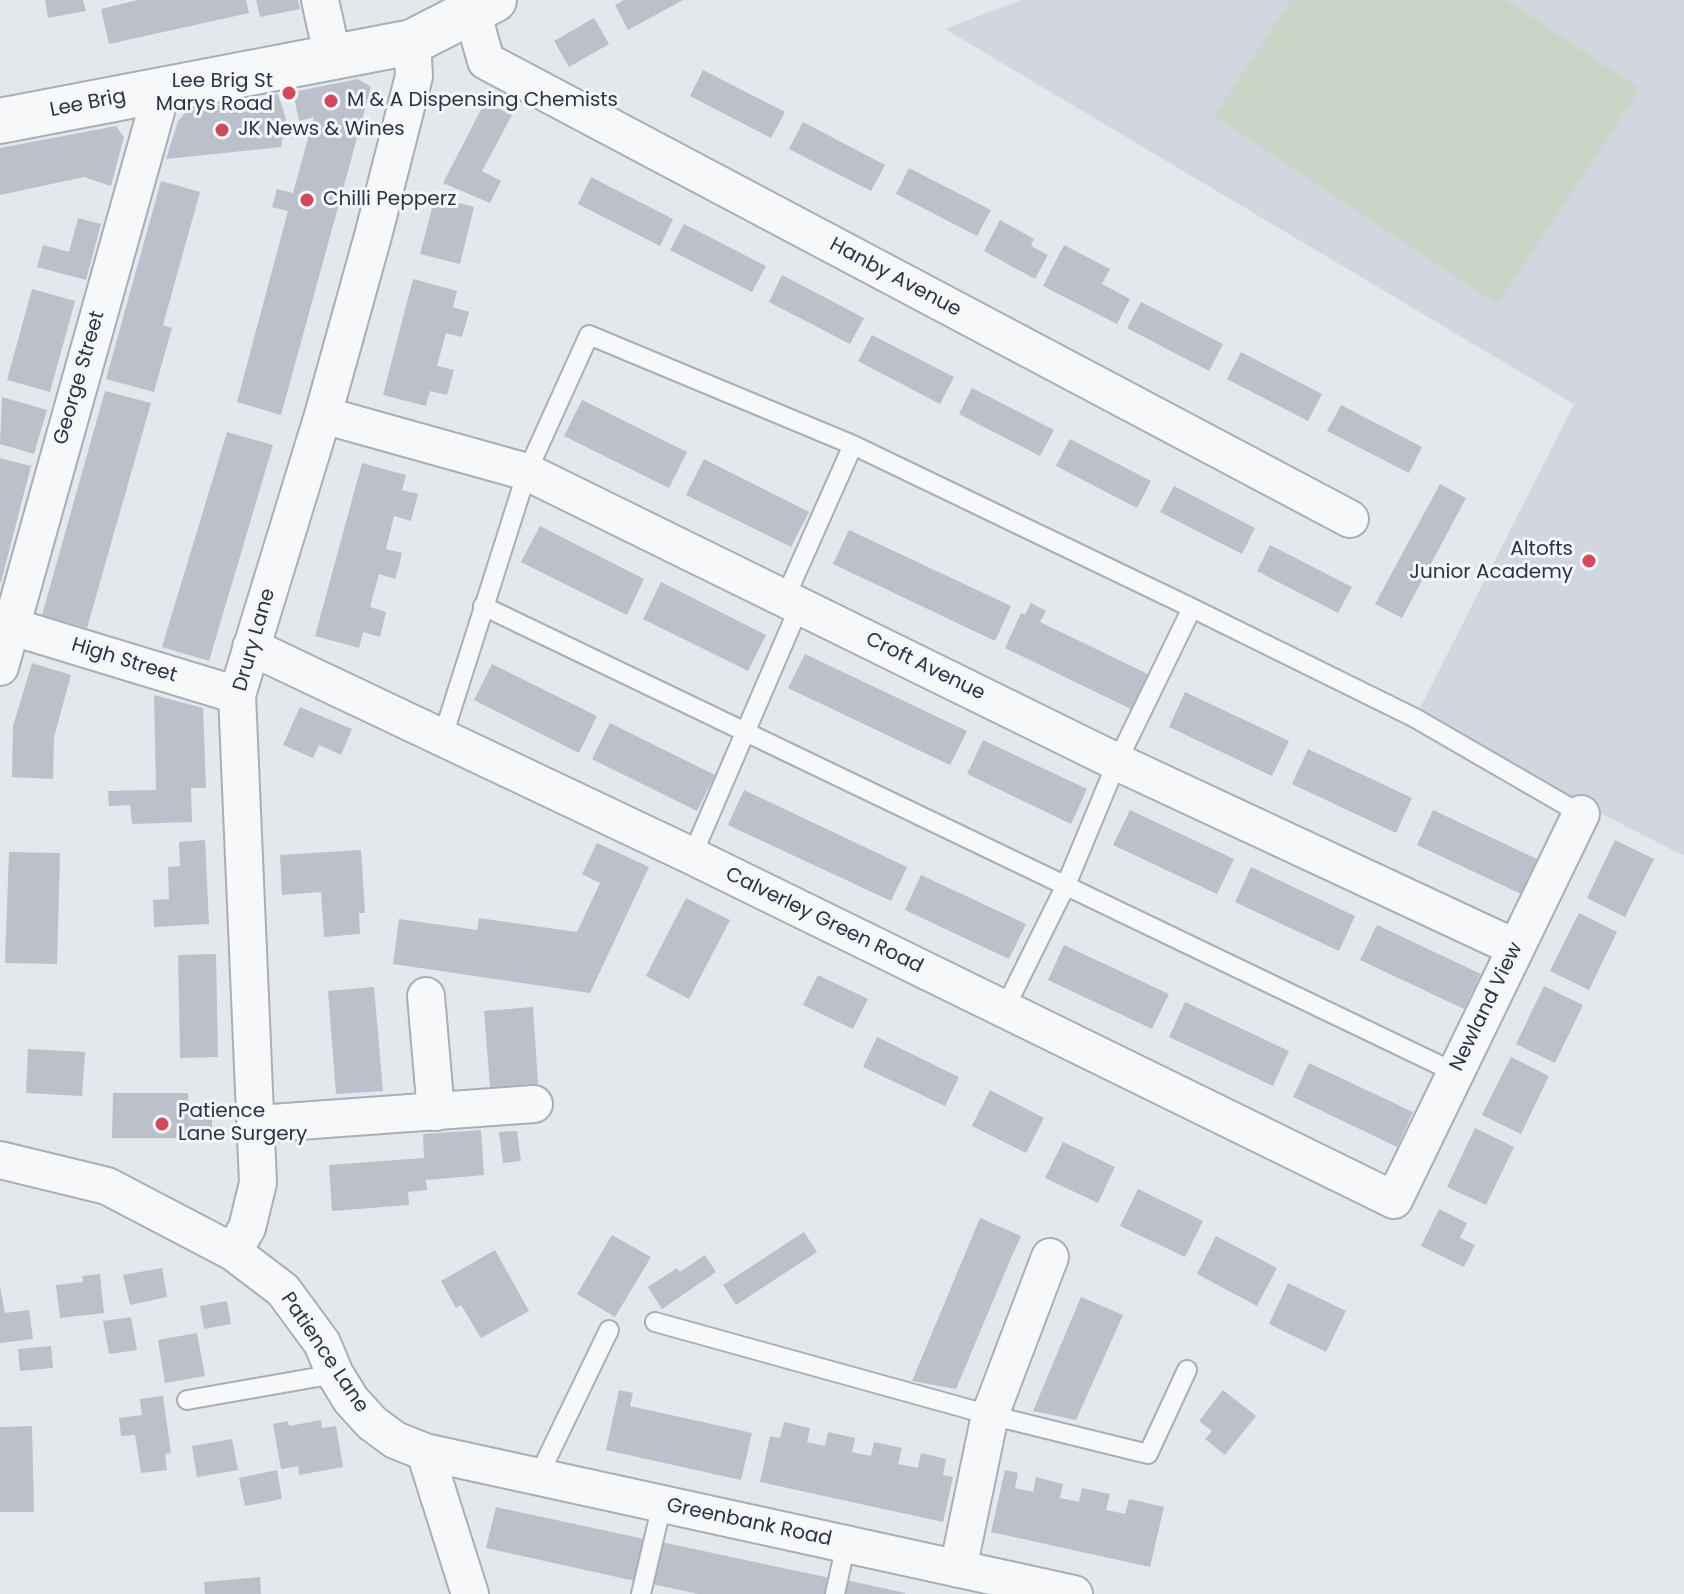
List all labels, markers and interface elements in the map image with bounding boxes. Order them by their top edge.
place label: Lee Brig St Marys Road [156,70,273,117]
marker: Lee Brig St Marys Road [280,84,298,102]
street label: Lee Brig [48,85,128,123]
place label: M & A Dispensing Chemists [347,89,618,113]
marker: M & A Dispensing Chemists [322,92,340,110]
place label: JK News & Wines [238,118,405,142]
marker: JK News & Wines [213,121,231,139]
place label: Chilli Pepperz [323,188,456,212]
marker: Chilli Pepperz [298,191,316,209]
street label: Hanby Avenue [825,233,965,323]
street label: George Street [49,308,111,448]
place label: Altofts Junior Academy [1409,538,1573,585]
marker: Altofts Junior Academy [1580,552,1598,570]
street label: Drury Lane [229,586,281,694]
street label: Croft Avenue [861,628,989,706]
street label: High Street [68,634,180,688]
street label: Calverley Green Road [721,863,927,979]
street label: Newland View [1445,939,1529,1075]
place label: Patience Lane Surgery [178,1100,307,1147]
marker: Patience Lane Surgery [153,1115,171,1133]
street label: Patience Lane [275,1288,373,1418]
street label: Greenbank Road [664,1494,834,1552]

